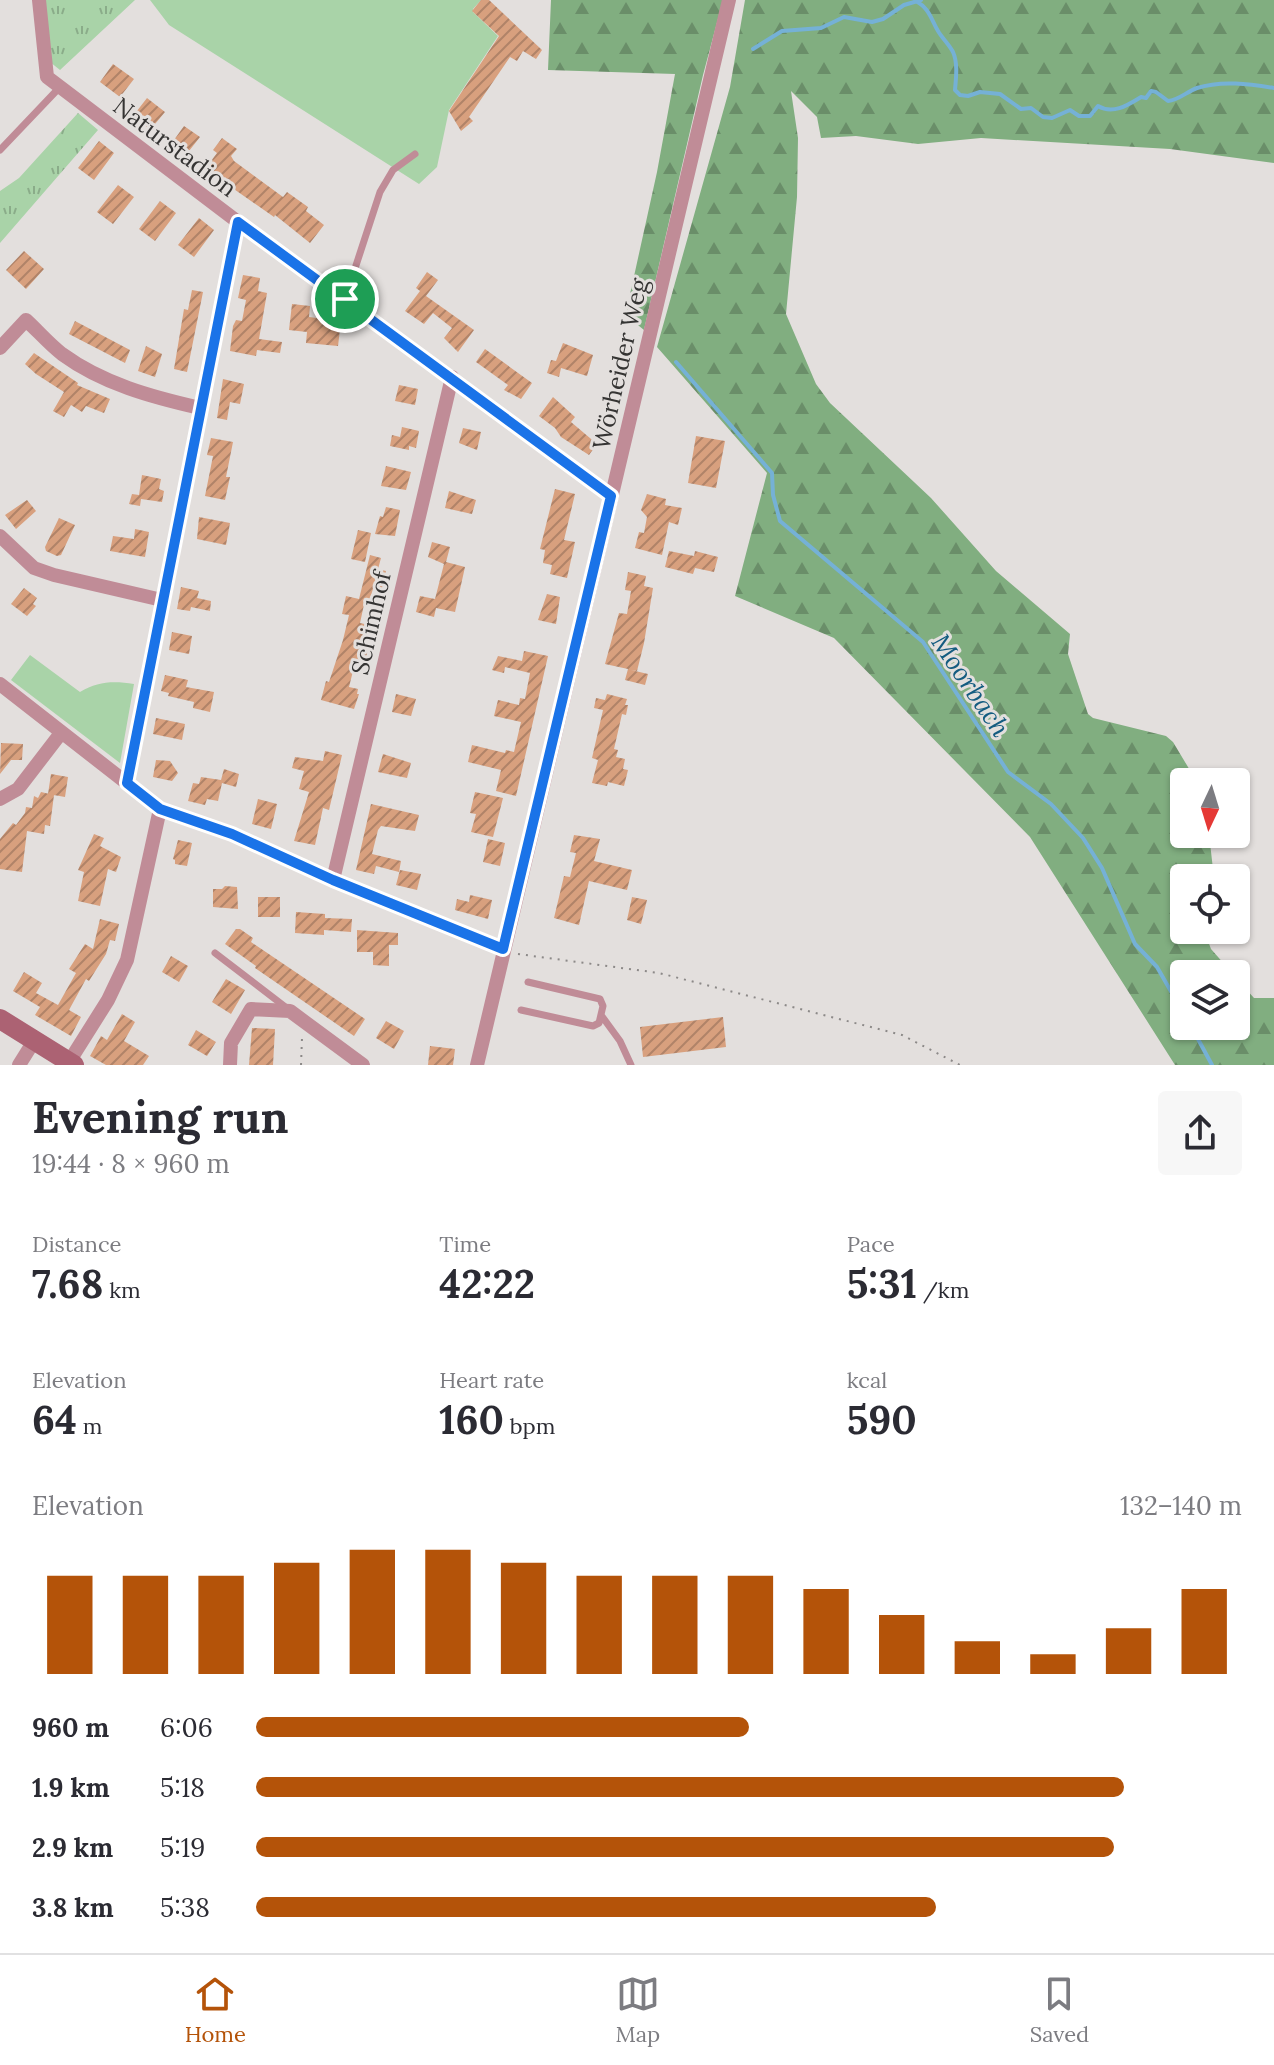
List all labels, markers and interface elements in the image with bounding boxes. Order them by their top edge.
street label: Naturstadion [107,90,243,204]
pin [311,265,379,333]
street label: Wörheider Weg [585,275,655,453]
icon: arrive [323,277,367,321]
street label: Schimhof [344,566,398,678]
water label: Moorbach [925,627,1017,743]
north arrow [1170,768,1250,848]
map controls [1170,768,1250,1040]
button: locate [1170,864,1250,944]
button: layers [1170,960,1250,1040]
text: Evening run [32,1089,289,1145]
button: share [1158,1091,1242,1175]
text: 19:44 · 8 × 960 m [32,1147,230,1180]
text: Distance [32,1230,122,1258]
text: Time [439,1230,491,1258]
text: Pace [847,1230,895,1258]
text: 7.68 [32,1258,103,1309]
text: 42:22 [439,1258,535,1309]
text: 5:31 [847,1258,917,1309]
text: km [103,1276,141,1304]
text: /km [917,1276,969,1304]
text: Elevation [32,1366,127,1394]
text: Heart rate [439,1366,544,1394]
text: kcal [847,1366,887,1394]
text: 64 [32,1394,77,1445]
text: 160 [439,1394,504,1445]
text: 590 [847,1394,917,1445]
text: m [77,1412,102,1440]
text: bpm [504,1412,555,1440]
text: Elevation [32,1489,144,1522]
text: 132–140 m [1120,1489,1242,1522]
text: 960 m [32,1711,109,1744]
text: 6:06 [160,1711,213,1744]
text: 1.9 km [32,1771,110,1804]
text: 5:18 [160,1771,205,1804]
text: 2.9 km [32,1831,113,1864]
text: 5:19 [160,1831,205,1864]
text: 3.8 km [32,1891,114,1924]
text: 5:38 [160,1891,210,1924]
tab: Home [185,1972,246,2048]
tab: Map [615,1972,660,2048]
tab: Saved [1030,1972,1089,2048]

